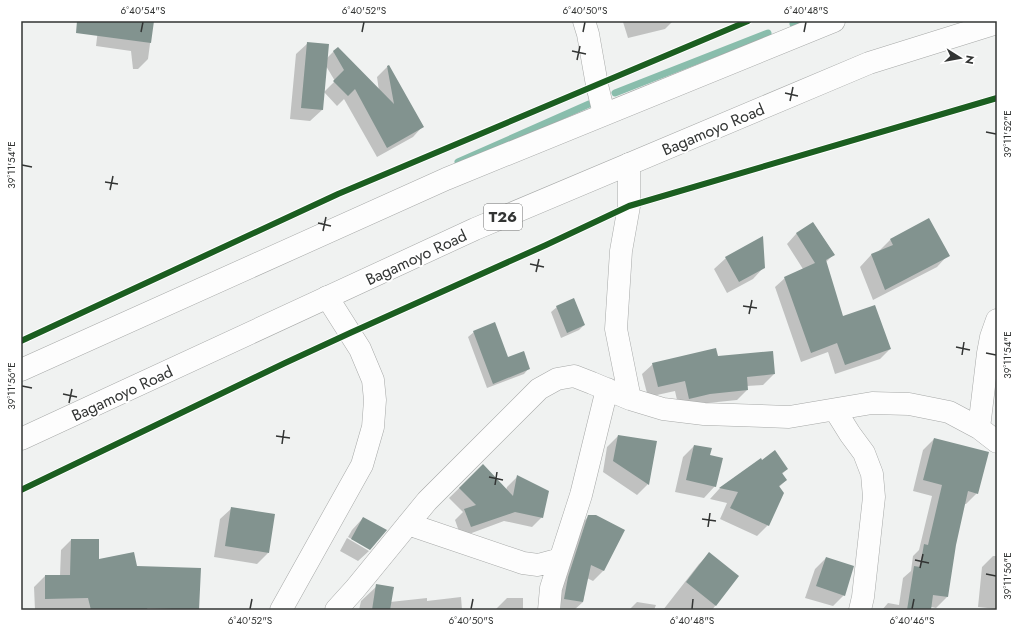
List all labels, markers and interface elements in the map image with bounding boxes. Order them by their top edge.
text: 6°40'54"S [121,3,166,18]
text: 6°40'52"S [342,3,387,18]
text: 6°40'50"S [563,3,608,18]
text: 6°40'48"S [784,3,829,18]
north arrow [940,38,980,78]
text: N [961,54,979,66]
street label: Bagamoyo Road [658,98,768,161]
text: 39°11'52"E [1000,110,1015,158]
text: 39°11'54"E [4,141,19,189]
road number: T26 [484,204,522,230]
street label: Bagamoyo Road [362,224,471,291]
text: 39°11'54"E [1000,331,1015,379]
street label: Bagamoyo Road [68,360,177,427]
text: 39°11'56"E [4,362,19,410]
text: 39°11'56"E [1000,552,1015,600]
text: 6°40'52"S [228,613,273,628]
text: 6°40'50"S [449,613,494,628]
text: 6°40'48"S [670,613,715,628]
text: 6°40'46"S [890,613,935,628]

